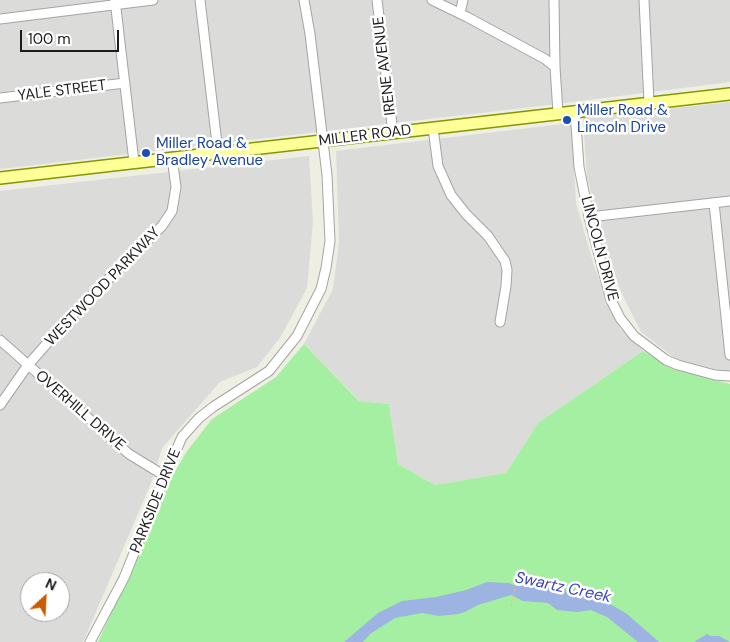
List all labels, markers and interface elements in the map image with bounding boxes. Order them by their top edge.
street label: IRENE AVENUE [370,16,400,116]
scale bar [22,20,121,52]
text: 100 m [28,29,71,49]
street label: YALE STREET [17,77,107,105]
place label: Miller Road & Lincoln Drive [577,102,668,137]
marker: Miller Road & Lincoln Drive [561,114,573,126]
street label: MILLER ROAD [318,121,412,151]
place label: Miller Road & Bradley Avenue [156,135,263,170]
marker: Miller Road & Bradley Avenue [140,147,152,159]
street label: LINCOLN DRIVE [576,195,622,303]
street label: WESTWOOD PARKWAY [42,224,164,350]
street label: OVERHILL DRIVE [31,367,129,455]
street label: PARKSIDE DRIVE [127,446,185,556]
water label: Swartz Creek [513,568,613,608]
north arrow [20,572,70,622]
text: N [42,574,59,595]

